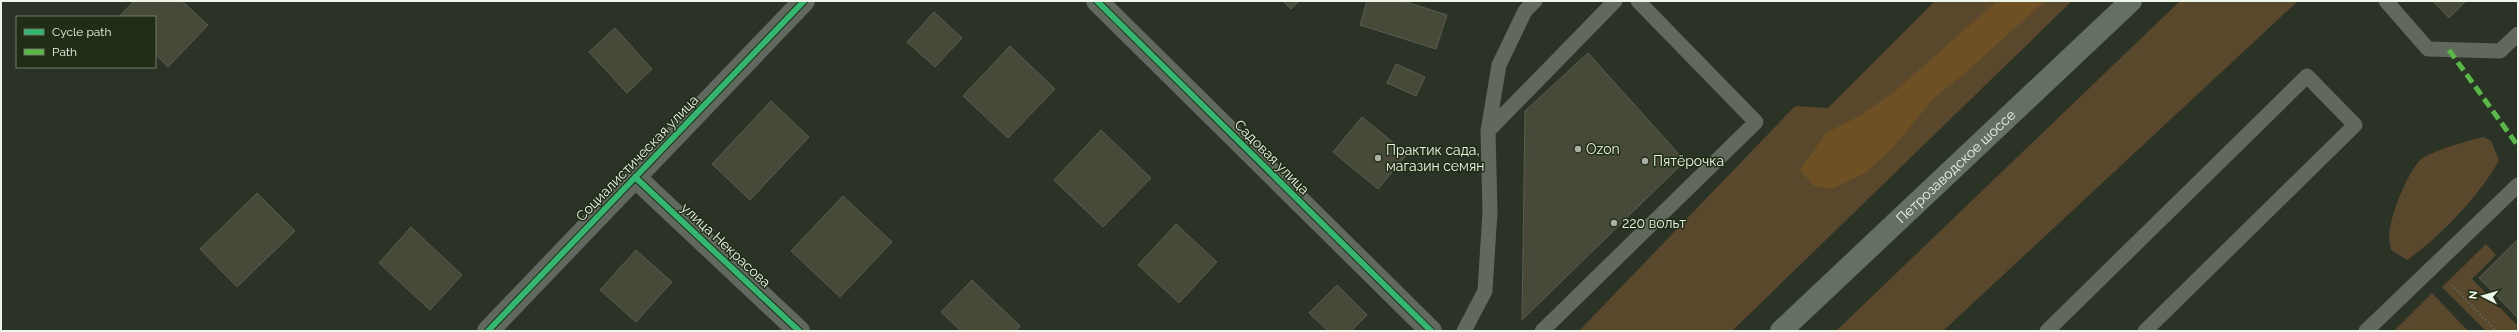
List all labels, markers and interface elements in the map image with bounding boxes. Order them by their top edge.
legend [16,16,156,68]
text: Cycle path [52,25,111,39]
text: Path [52,45,77,59]
street label: Социалистическая улица [573,92,701,224]
street label: Петрозаводское шоссе [1893,106,2018,226]
street label: Садовая улица [1231,116,1313,198]
place label: Ozon [1586,141,1620,157]
place label: Практик сада, магазин семян [1386,142,1484,174]
marker: Ozon [1573,144,1583,154]
marker: Практик сада, магазин семян [1373,153,1383,163]
place label: Пятёрочка [1653,153,1724,169]
marker: Пятёрочка [1640,156,1650,166]
street label: улица Некрасова [678,200,774,290]
place label: 220 вольт [1622,215,1686,231]
marker: 220 вольт [1609,218,1619,228]
north arrow [2463,276,2503,316]
text: N [2467,290,2480,300]

